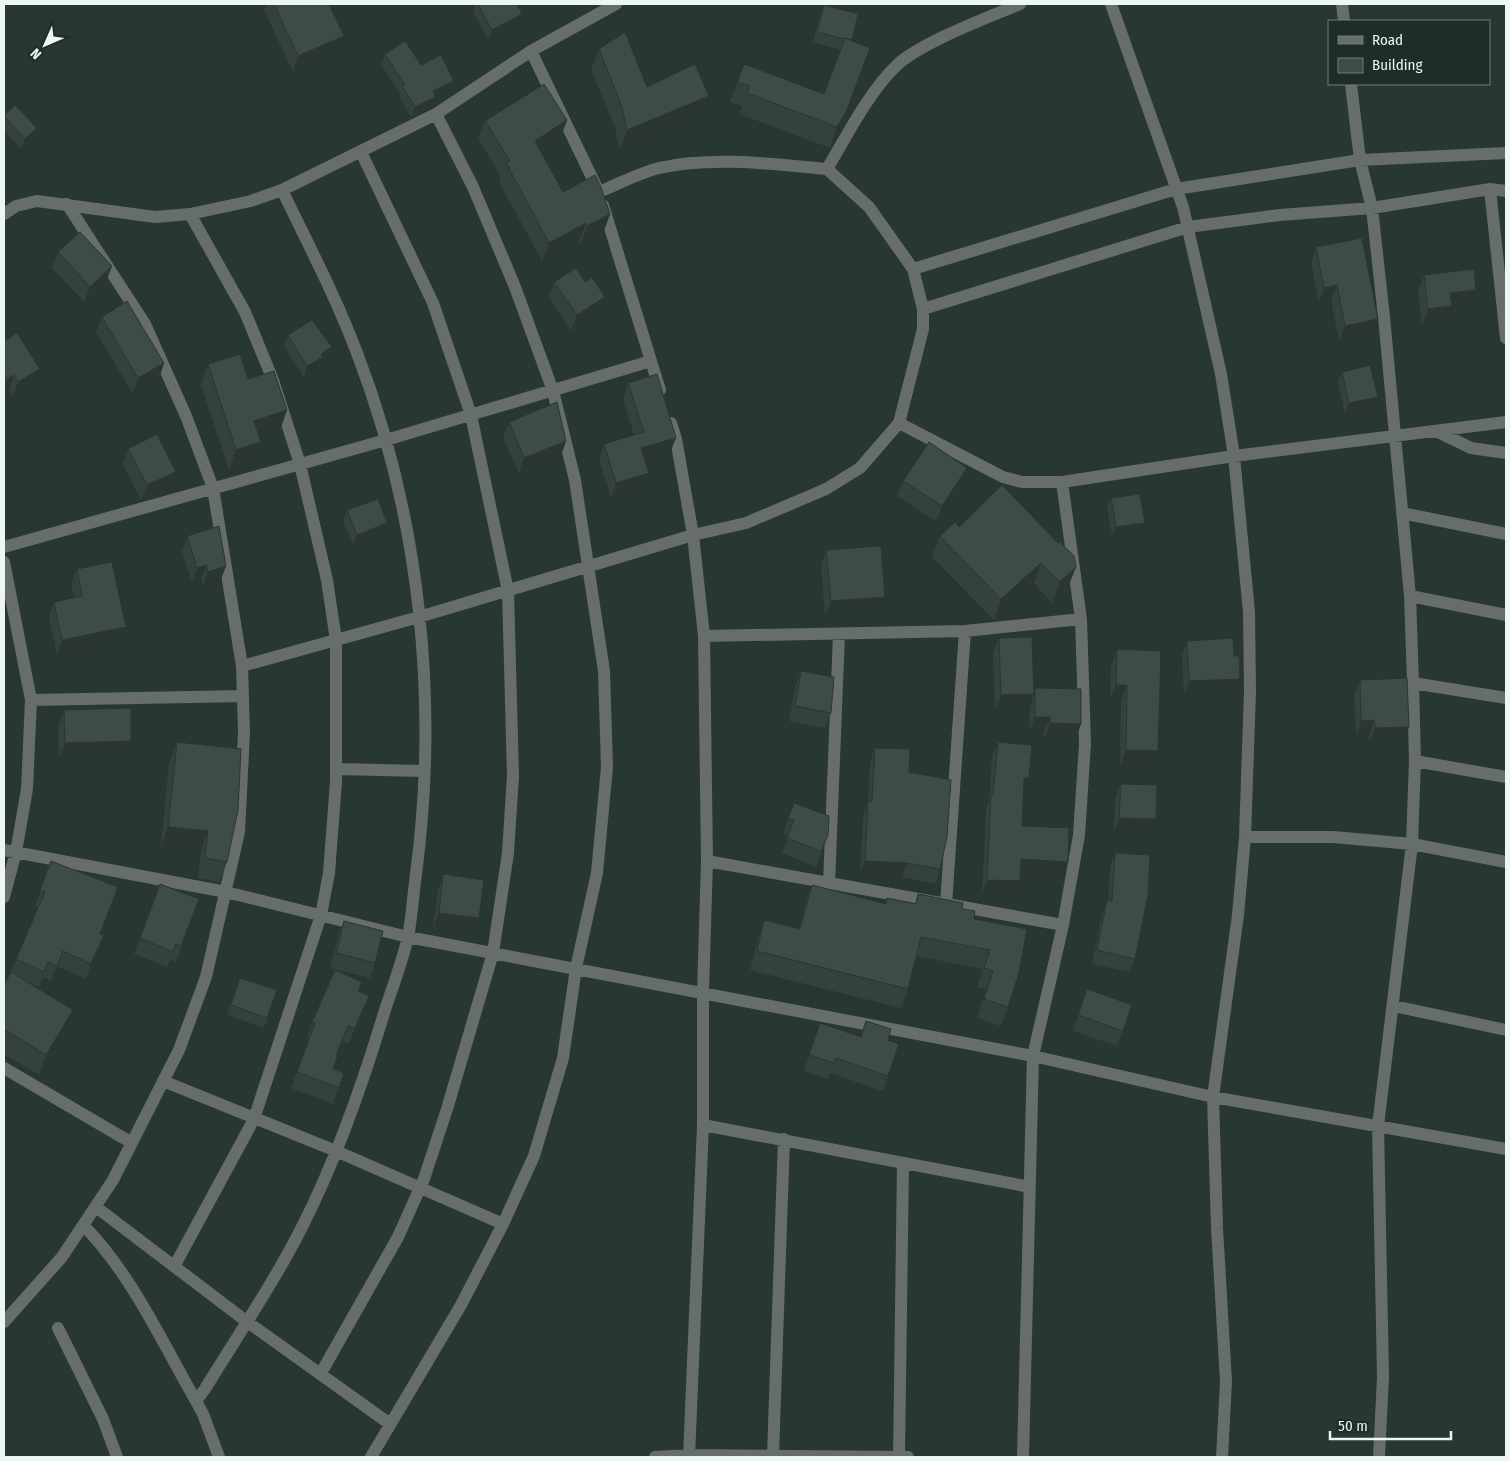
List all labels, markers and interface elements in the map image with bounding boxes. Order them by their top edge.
north arrow [20,20,70,70]
legend [1328,20,1490,85]
text: Road [1372,31,1403,49]
text: N [27,45,45,63]
text: Building [1372,56,1423,74]
scale bar [1330,1408,1451,1440]
text: 50 m [1338,1417,1368,1435]

